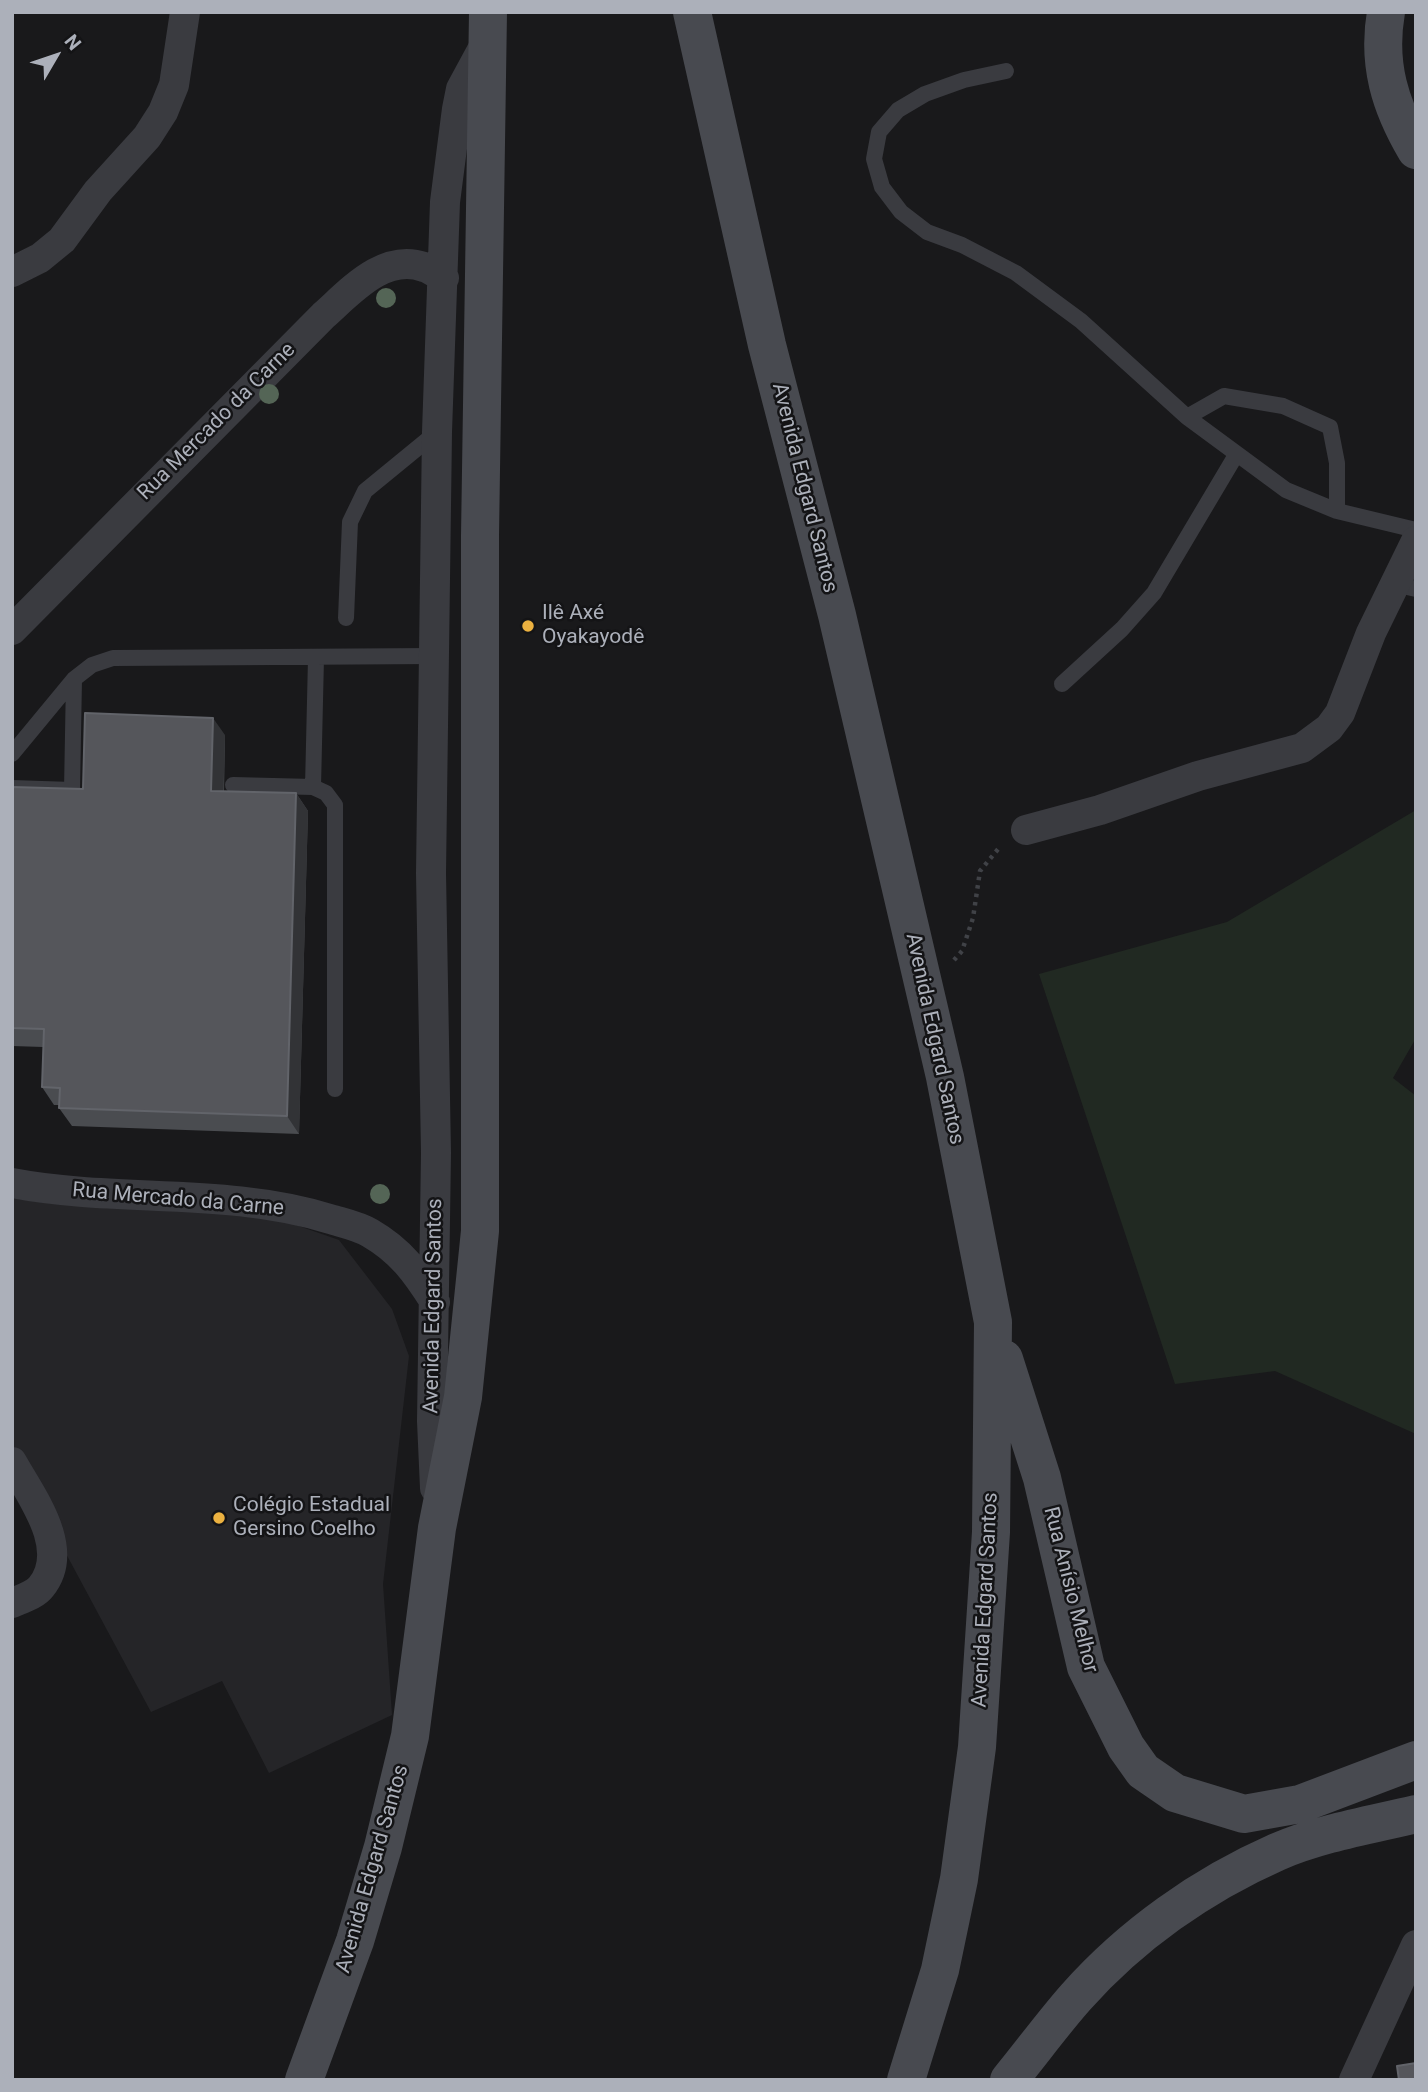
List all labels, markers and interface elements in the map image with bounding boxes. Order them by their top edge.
north arrow [21,21,91,91]
text: N [60,30,86,55]
street label: Rua Mercado da Carne [133,338,301,506]
street label: Avenida Edgard Santos [766,381,842,595]
place label: Ilê Axé Oyakayodê [542,601,644,651]
marker: Ilê Axé Oyakayodê [520,618,536,634]
street label: Avenida Edgard Santos [899,931,969,1147]
street label: Rua Mercado da Carne [71,1178,285,1222]
street label: Avenida Edgard Santos [420,1198,448,1414]
street label: Avenida Edgard Santos [968,1492,1004,1708]
place label: Colégio Estadual Gersino Coelho [233,1493,390,1543]
street label: Rua Anísio Melhor [1037,1504,1103,1676]
marker: Colégio Estadual Gersino Coelho [211,1510,227,1526]
street label: Avenida Edgard Santos [331,1762,415,1976]

